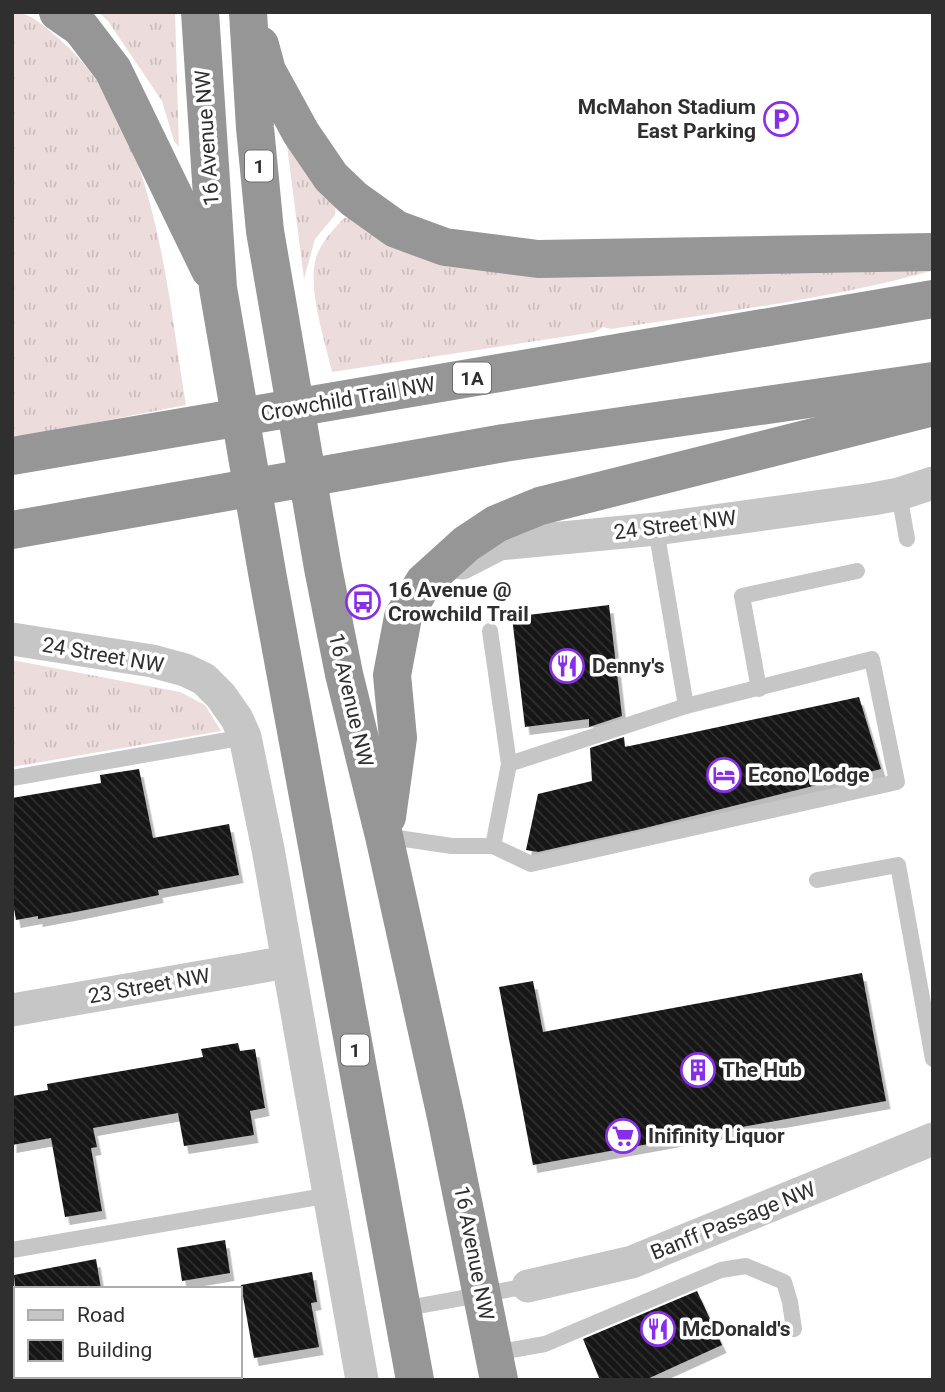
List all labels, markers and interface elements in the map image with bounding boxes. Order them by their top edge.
street label: 16 Avenue NW [190,69,224,207]
place label: McMahon Stadium East Parking [578,95,756,143]
parking icon: McMahon Stadium East Parking [762,100,800,138]
road number: 1 [245,150,273,182]
road number: 1A [453,362,491,394]
street label: Crowchild Trail NW [259,372,437,426]
street label: 24 Street NW [612,506,738,544]
place label: 16 Avenue @ Crowchild Trail [388,578,529,626]
bus stop icon: 16 Avenue @ Crowchild Trail [344,583,382,621]
street label: 16 Avenue NW [324,631,378,769]
street label: 24 Street NW [40,632,166,678]
restaurant icon: Denny's [548,647,586,685]
place label: Denny's [592,654,665,678]
hotel icon: Econo Lodge [705,756,743,794]
place label: Econo Lodge [748,763,870,787]
street label: 23 Street NW [86,963,212,1009]
road number: 1 [341,1034,369,1066]
building icon: The Hub [679,1051,717,1089]
place label: The Hub [722,1058,802,1082]
supermarket icon: Inifinity Liquor [604,1117,642,1155]
place label: Inifinity Liquor [648,1124,785,1148]
street label: Banff Passage NW [647,1177,819,1265]
street label: 16 Avenue NW [449,1184,499,1323]
legend [14,1287,242,1378]
text: Road [77,1303,125,1327]
restaurant icon: McDonald's [639,1310,677,1348]
place label: McDonald's [682,1317,791,1341]
text: Building [77,1338,152,1362]

